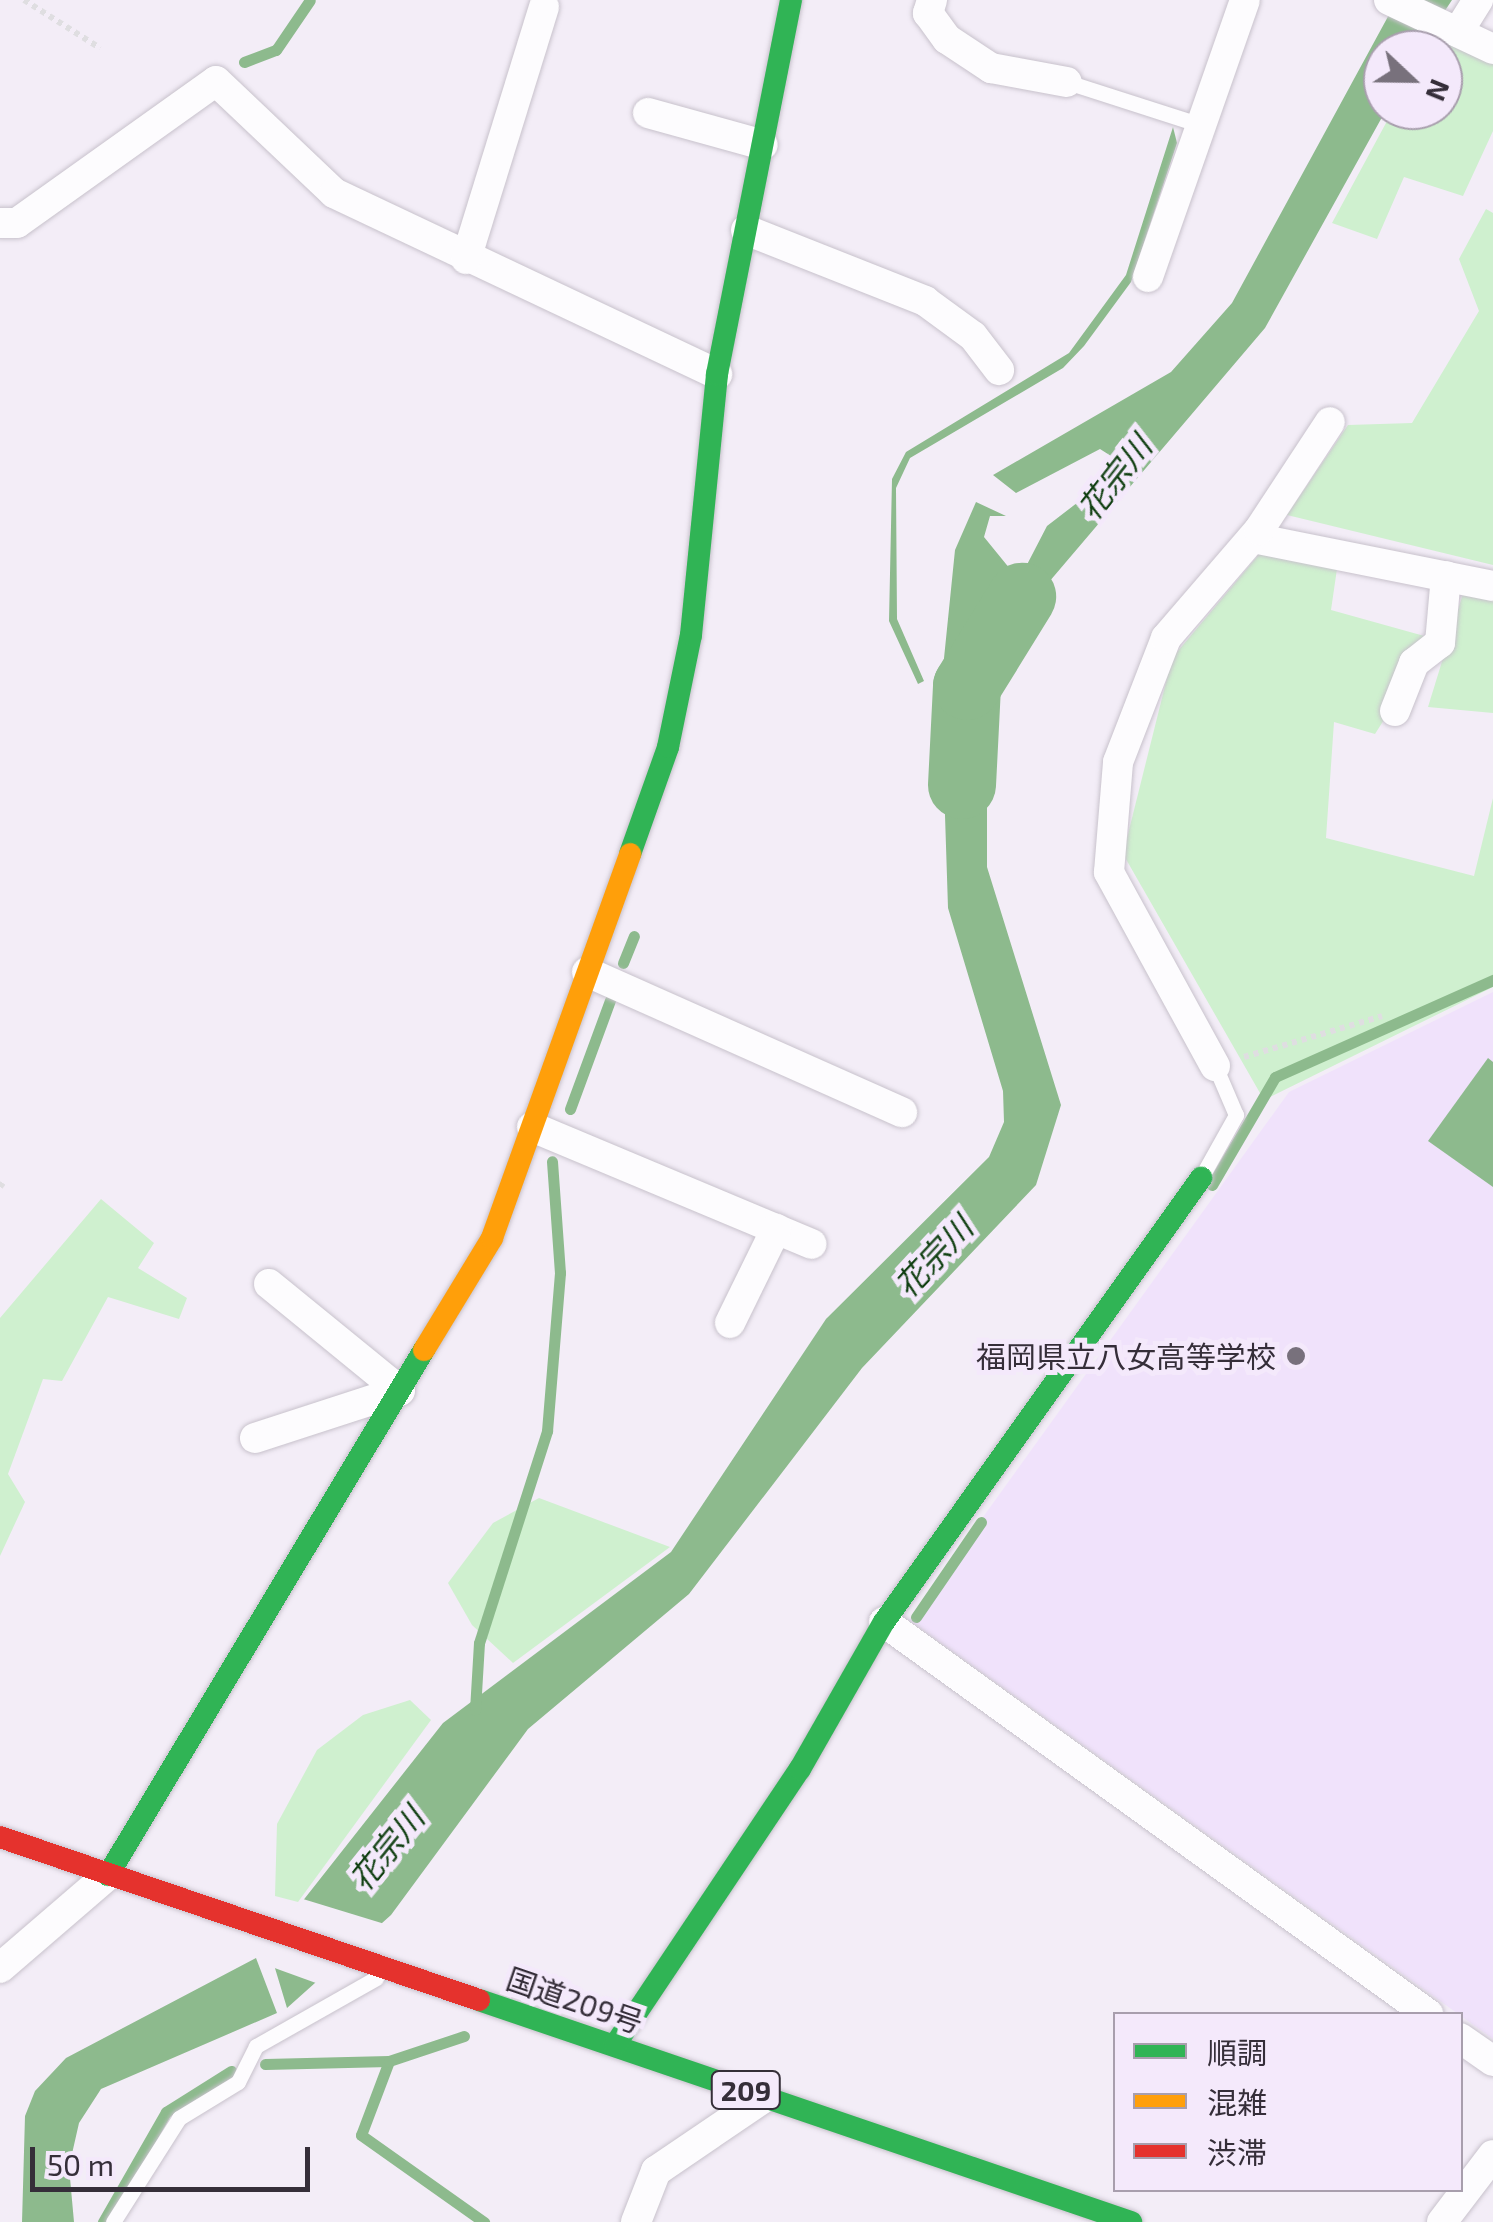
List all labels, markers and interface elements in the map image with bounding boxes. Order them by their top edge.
north arrow [1363,30,1463,130]
text: N [1419,75,1459,106]
water label: 花宗川 [1069,427,1159,527]
water label: 花宗川 [886,1208,980,1304]
place label: 福岡県立八女高等学校 [976,1338,1276,1374]
marker: 福岡県立八女高等学校 [1285,1345,1307,1367]
water label: 花宗川 [341,1799,431,1897]
street label: 国道209号 [502,1960,648,2040]
legend [1113,2012,1463,2192]
text: 順調 [1207,2034,1267,2070]
road number: 209 [708,2067,784,2113]
text: 混雑 [1207,2084,1267,2120]
scale bar [35,2127,315,2189]
text: 渋滞 [1207,2134,1267,2170]
text: 50 m [47,2146,114,2182]

